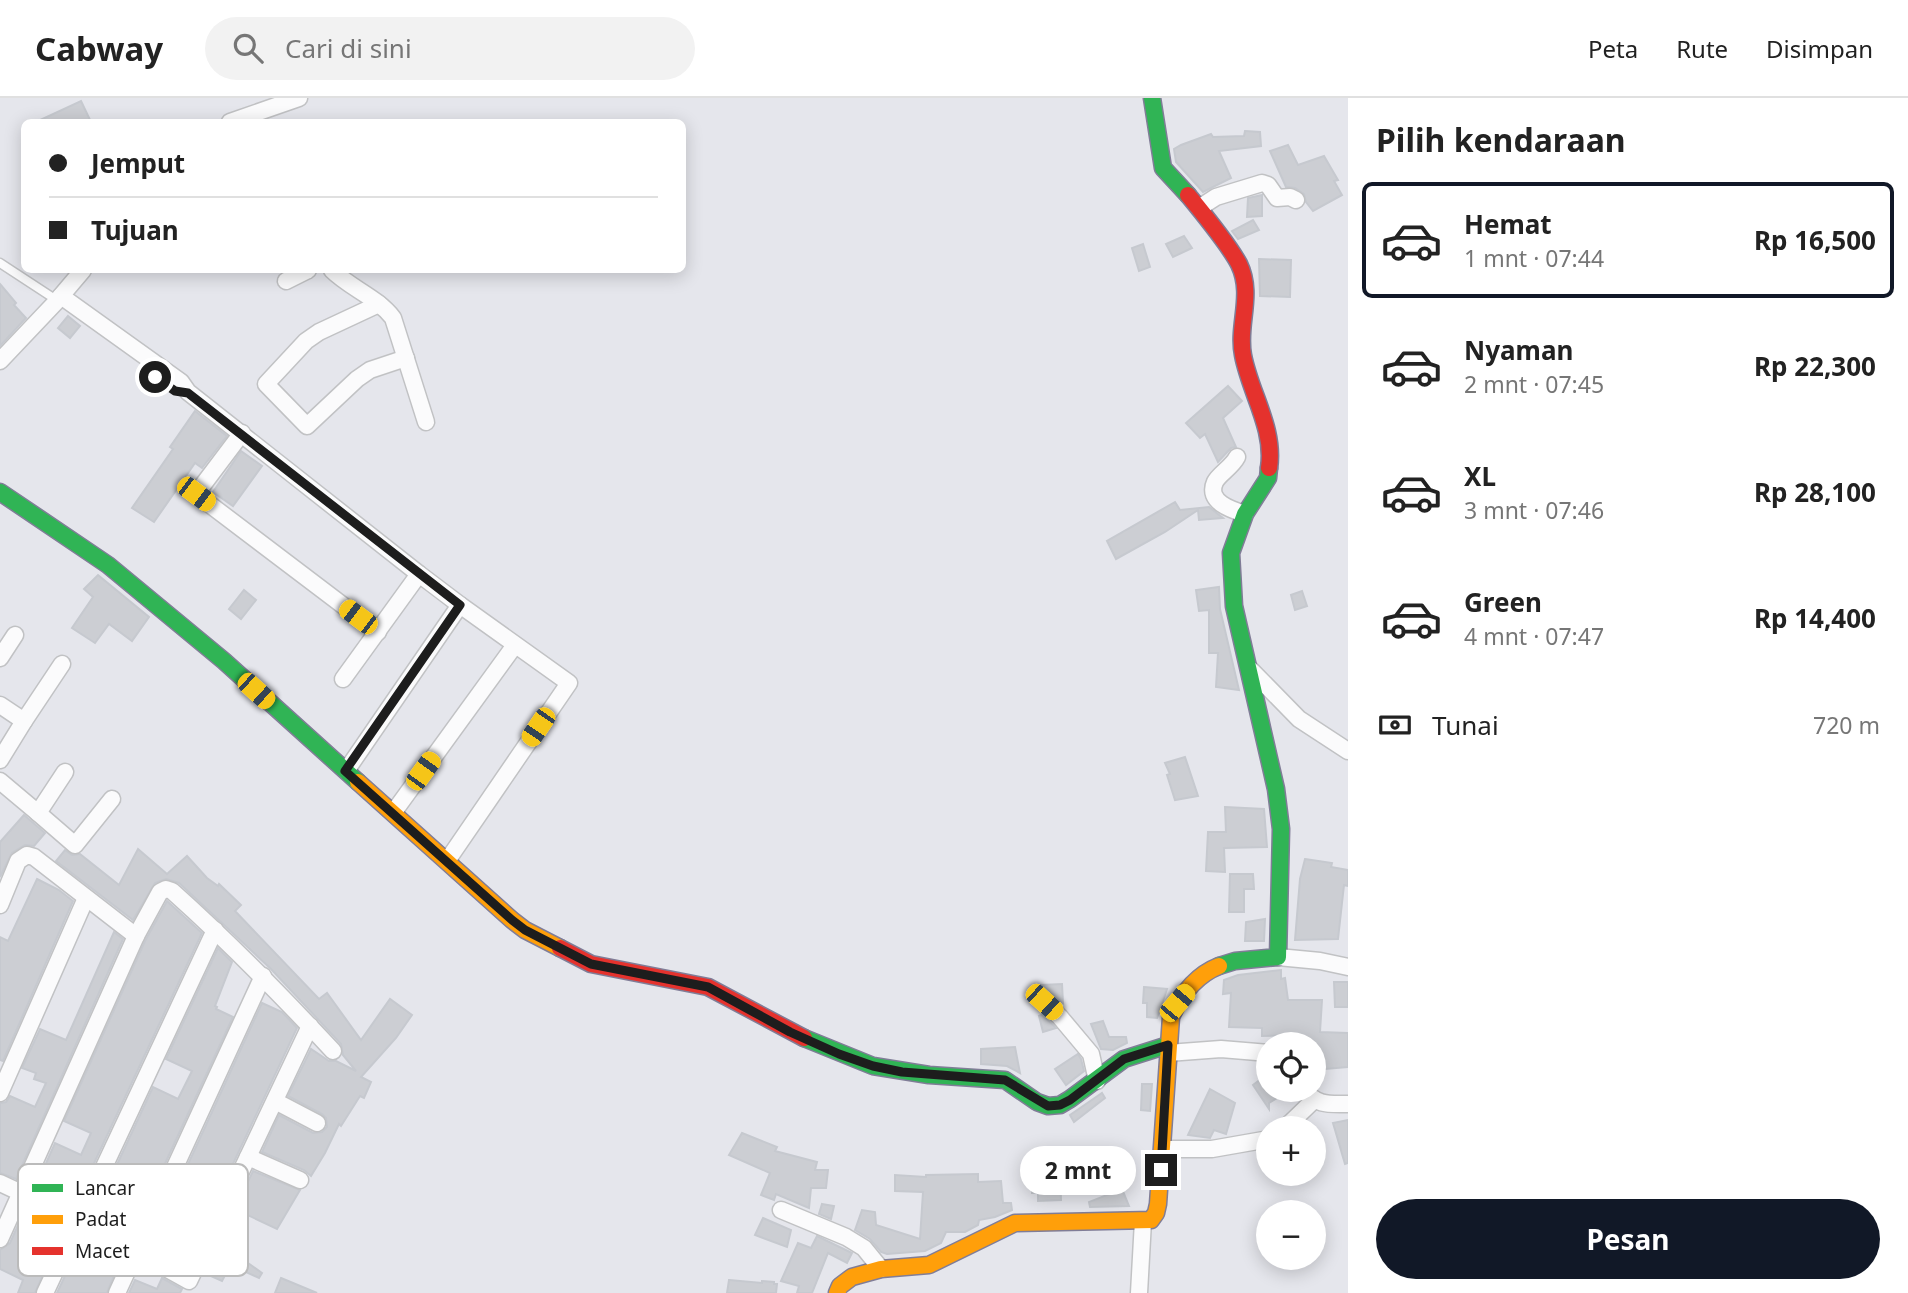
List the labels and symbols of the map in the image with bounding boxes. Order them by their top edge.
route start [139,361,171,393]
car [173,473,220,515]
car [335,596,382,638]
car [234,669,279,713]
car [518,704,559,750]
car [403,748,444,794]
car [1022,980,1067,1024]
car [1156,980,1199,1026]
callout: 2 mnt [1021,1146,1136,1194]
route end [1145,1154,1177,1186]
legend [18,1164,248,1276]
text: Lancar [75,1175,135,1201]
text: Padat [75,1206,126,1232]
text: Macet [75,1238,130,1264]

